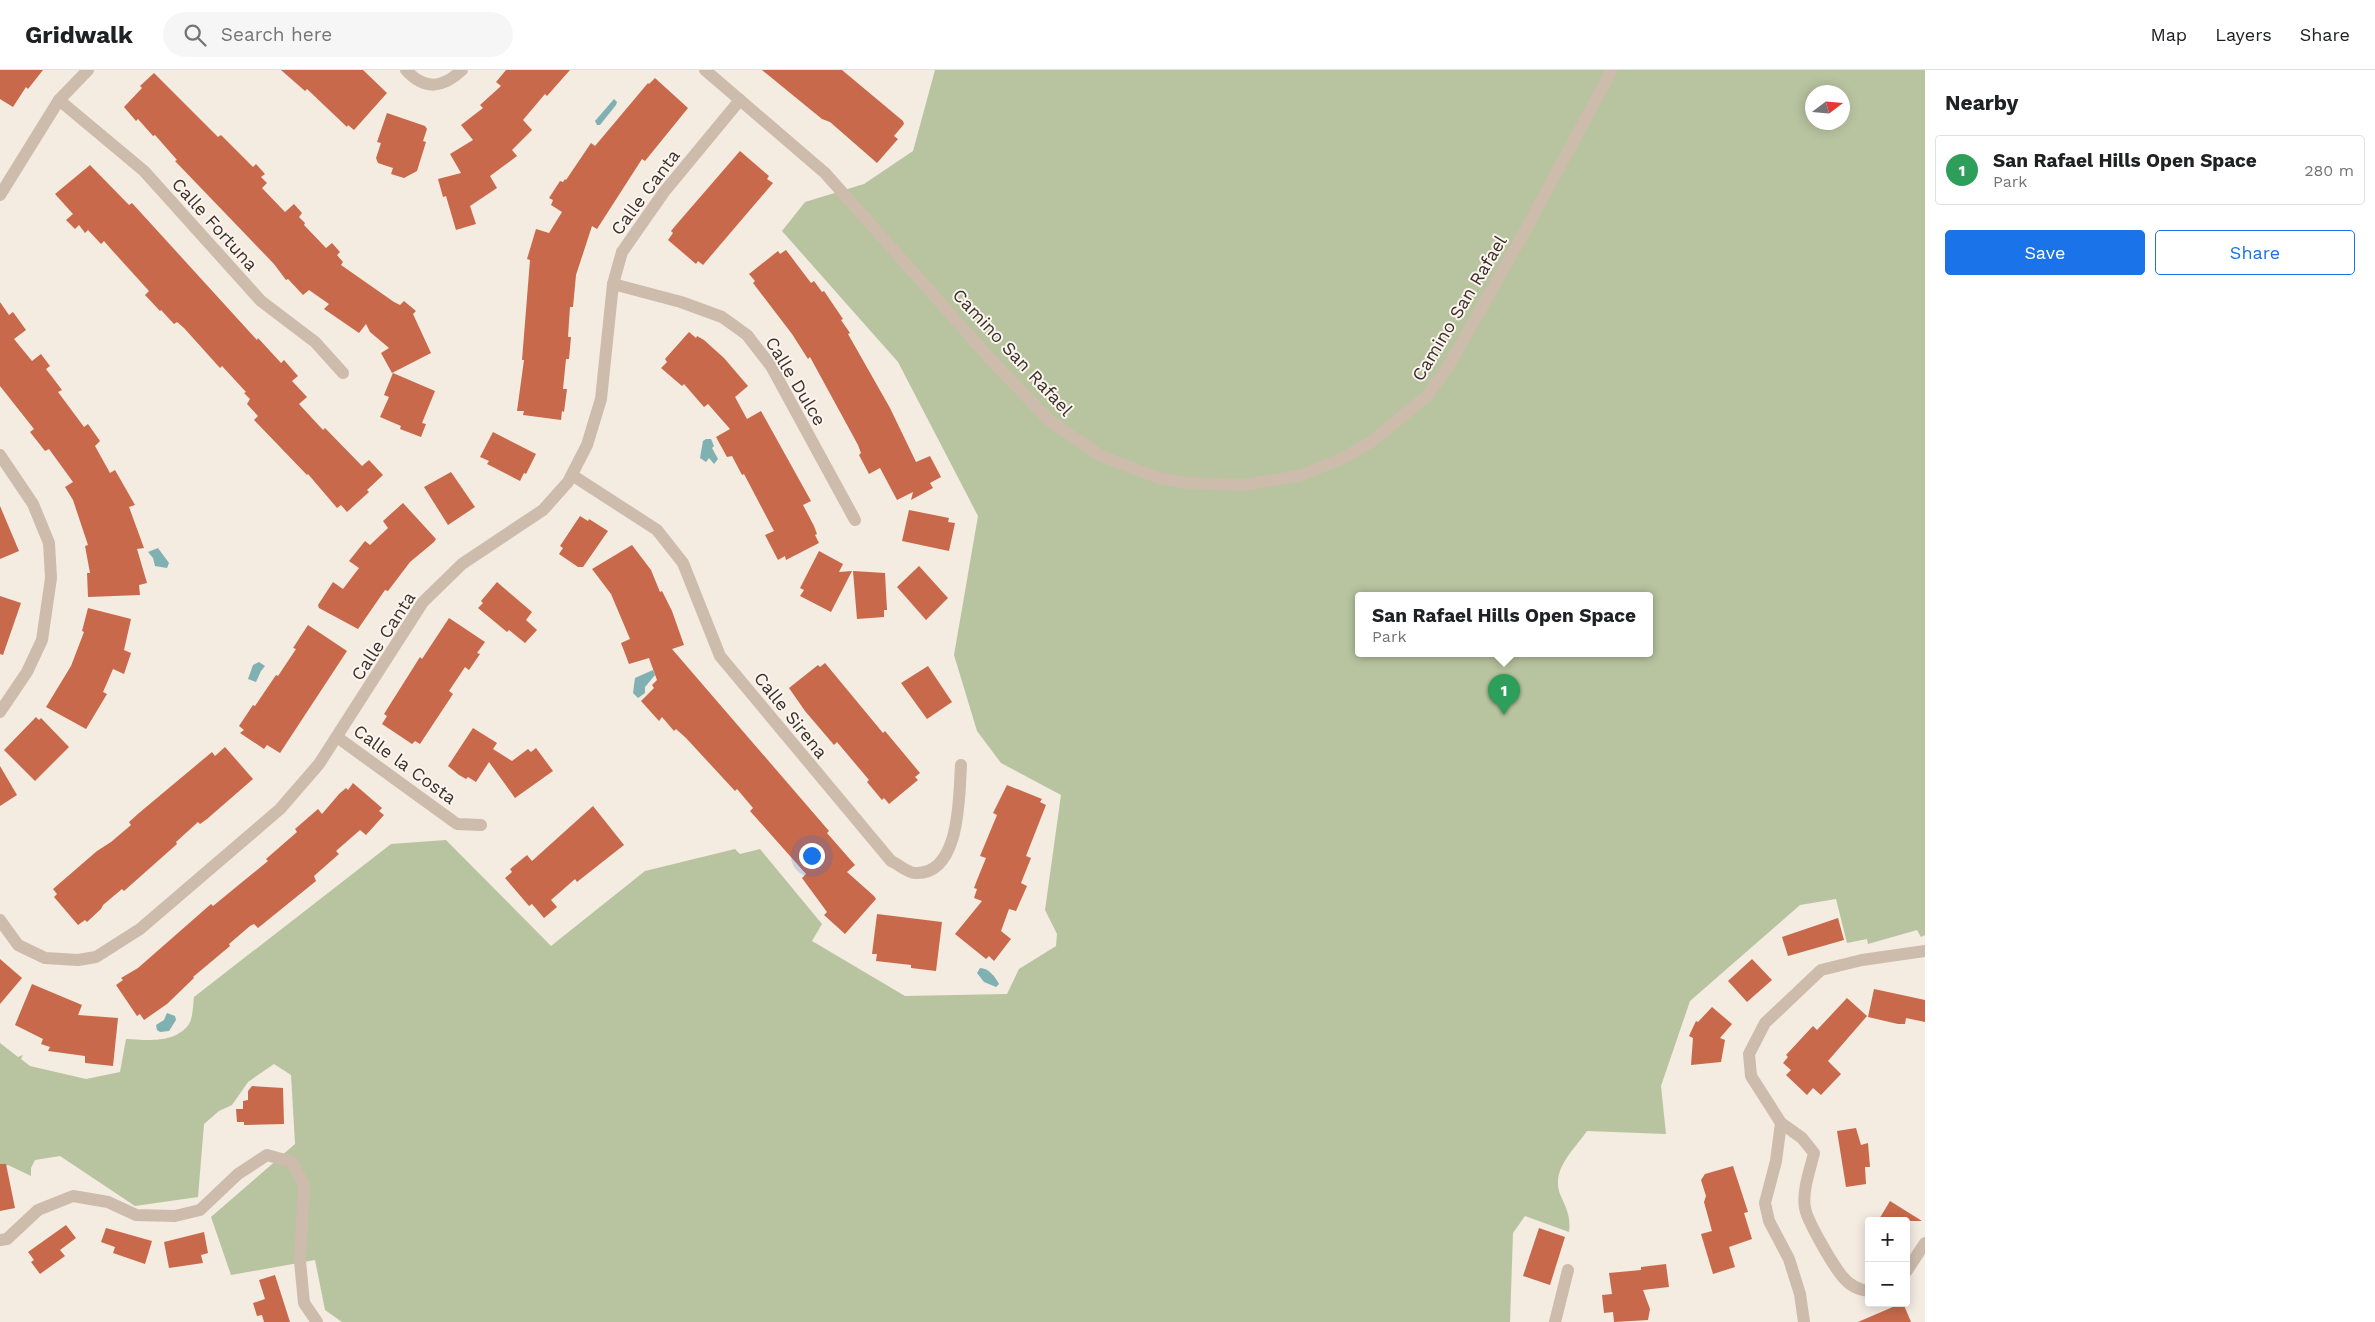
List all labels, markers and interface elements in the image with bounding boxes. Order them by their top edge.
search box [163,12,513,57]
text: Gridwalk [25,21,133,49]
icon: search [181,21,209,49]
text: Search here [221,23,332,46]
text: Map [2150,24,2187,45]
text: Layers [2215,24,2272,45]
text: Share [2300,24,2350,45]
north arrow [1805,85,1850,130]
text: Nearby [1945,90,2018,115]
street label: Calle Canta [606,145,684,239]
text: San Rafael Hills Open Space [1993,149,2257,172]
text: 1 [1959,161,1965,180]
text: 280 m [2304,161,2354,180]
text: Park [1993,172,2027,191]
street label: Calle Fortuna [168,173,262,275]
button: Save [1945,230,2145,275]
button: Share [2155,230,2355,275]
street label: Camino San Rafael [1407,231,1511,385]
street label: Camino San Rafael [949,284,1078,420]
street label: Calle Dulce [761,333,831,429]
street label: Calle Canta [347,588,419,684]
popup [1355,592,1653,657]
text: San Rafael Hills Open Space [1372,604,1636,627]
text: Park [1372,627,1406,646]
street label: Calle Sirena [750,668,832,762]
pin: 1 [1488,674,1520,715]
street label: Calle la Costa [350,720,460,808]
your location [799,843,825,869]
map controls [1865,1217,1910,1307]
button: + [1865,1217,1910,1262]
button: − [1865,1262,1910,1307]

